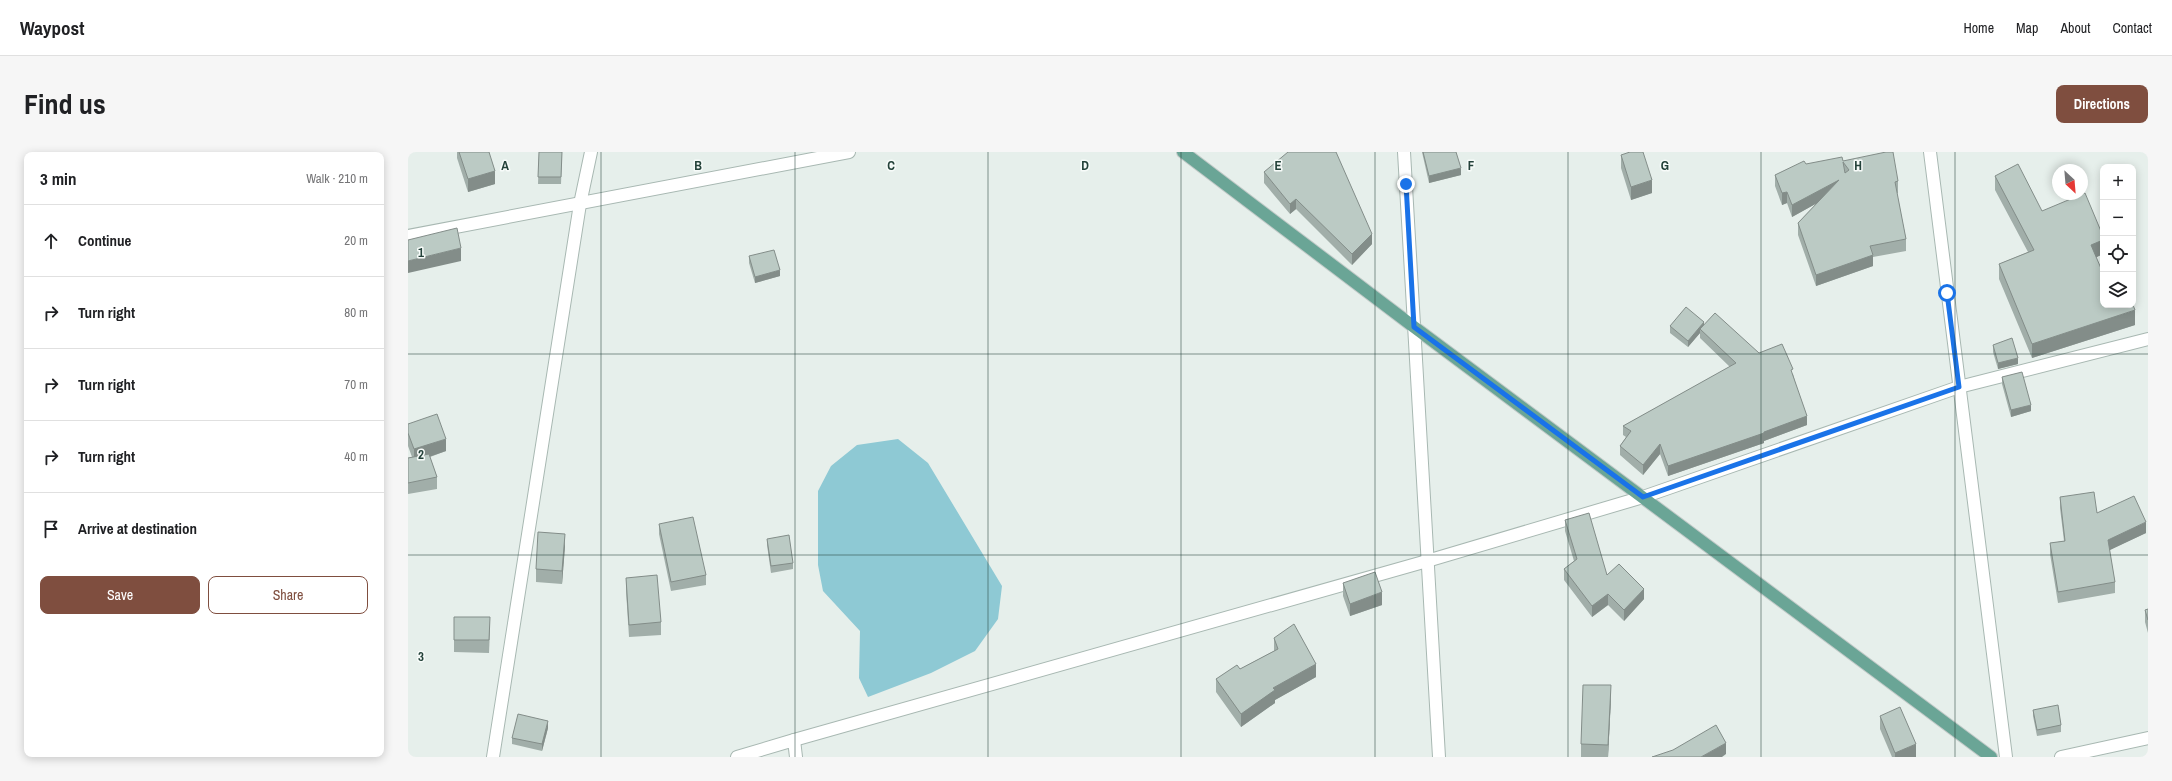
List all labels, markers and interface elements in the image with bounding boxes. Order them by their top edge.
text: Waypost [20,15,84,41]
text: Home [1963,19,1994,37]
text: Map [2016,19,2038,37]
text: About [2060,19,2090,37]
text: Contact [2112,19,2152,37]
text: Find us [24,85,106,123]
button: Directions [2056,85,2148,123]
text: A [501,157,509,174]
text: B [694,157,702,174]
text: C [887,157,895,174]
text: D [1081,157,1089,174]
text: E [1274,157,1282,174]
text: F [1468,157,1475,174]
text: G [1661,157,1669,174]
text: H [1854,157,1862,174]
north arrow [2052,164,2088,200]
map controls [2100,164,2136,308]
button: + [2100,164,2136,200]
text: 3 min [40,167,76,190]
text: Walk · 210 m [306,170,368,187]
route end [1397,175,1415,193]
button: − [2100,200,2136,236]
icon: ahead [40,230,62,252]
text: Continue [78,230,131,251]
text: 20 m [344,232,368,249]
button: locate [2100,236,2136,272]
text: 1 [418,244,424,261]
button: layers [2100,272,2136,308]
route start [1938,284,1956,302]
icon: right [40,302,62,324]
text: Turn right [78,302,135,323]
text: 80 m [344,304,368,321]
icon: right [40,374,62,396]
text: Turn right [78,374,135,395]
text: 70 m [344,376,368,393]
icon: right [40,446,62,468]
text: Turn right [78,446,135,467]
text: 2 [418,446,424,463]
text: 40 m [344,448,368,465]
icon: arrive [40,518,62,540]
text: Arrive at destination [78,518,197,539]
button: Save [40,576,200,614]
button: Share [208,576,368,614]
text: 3 [418,648,424,665]

